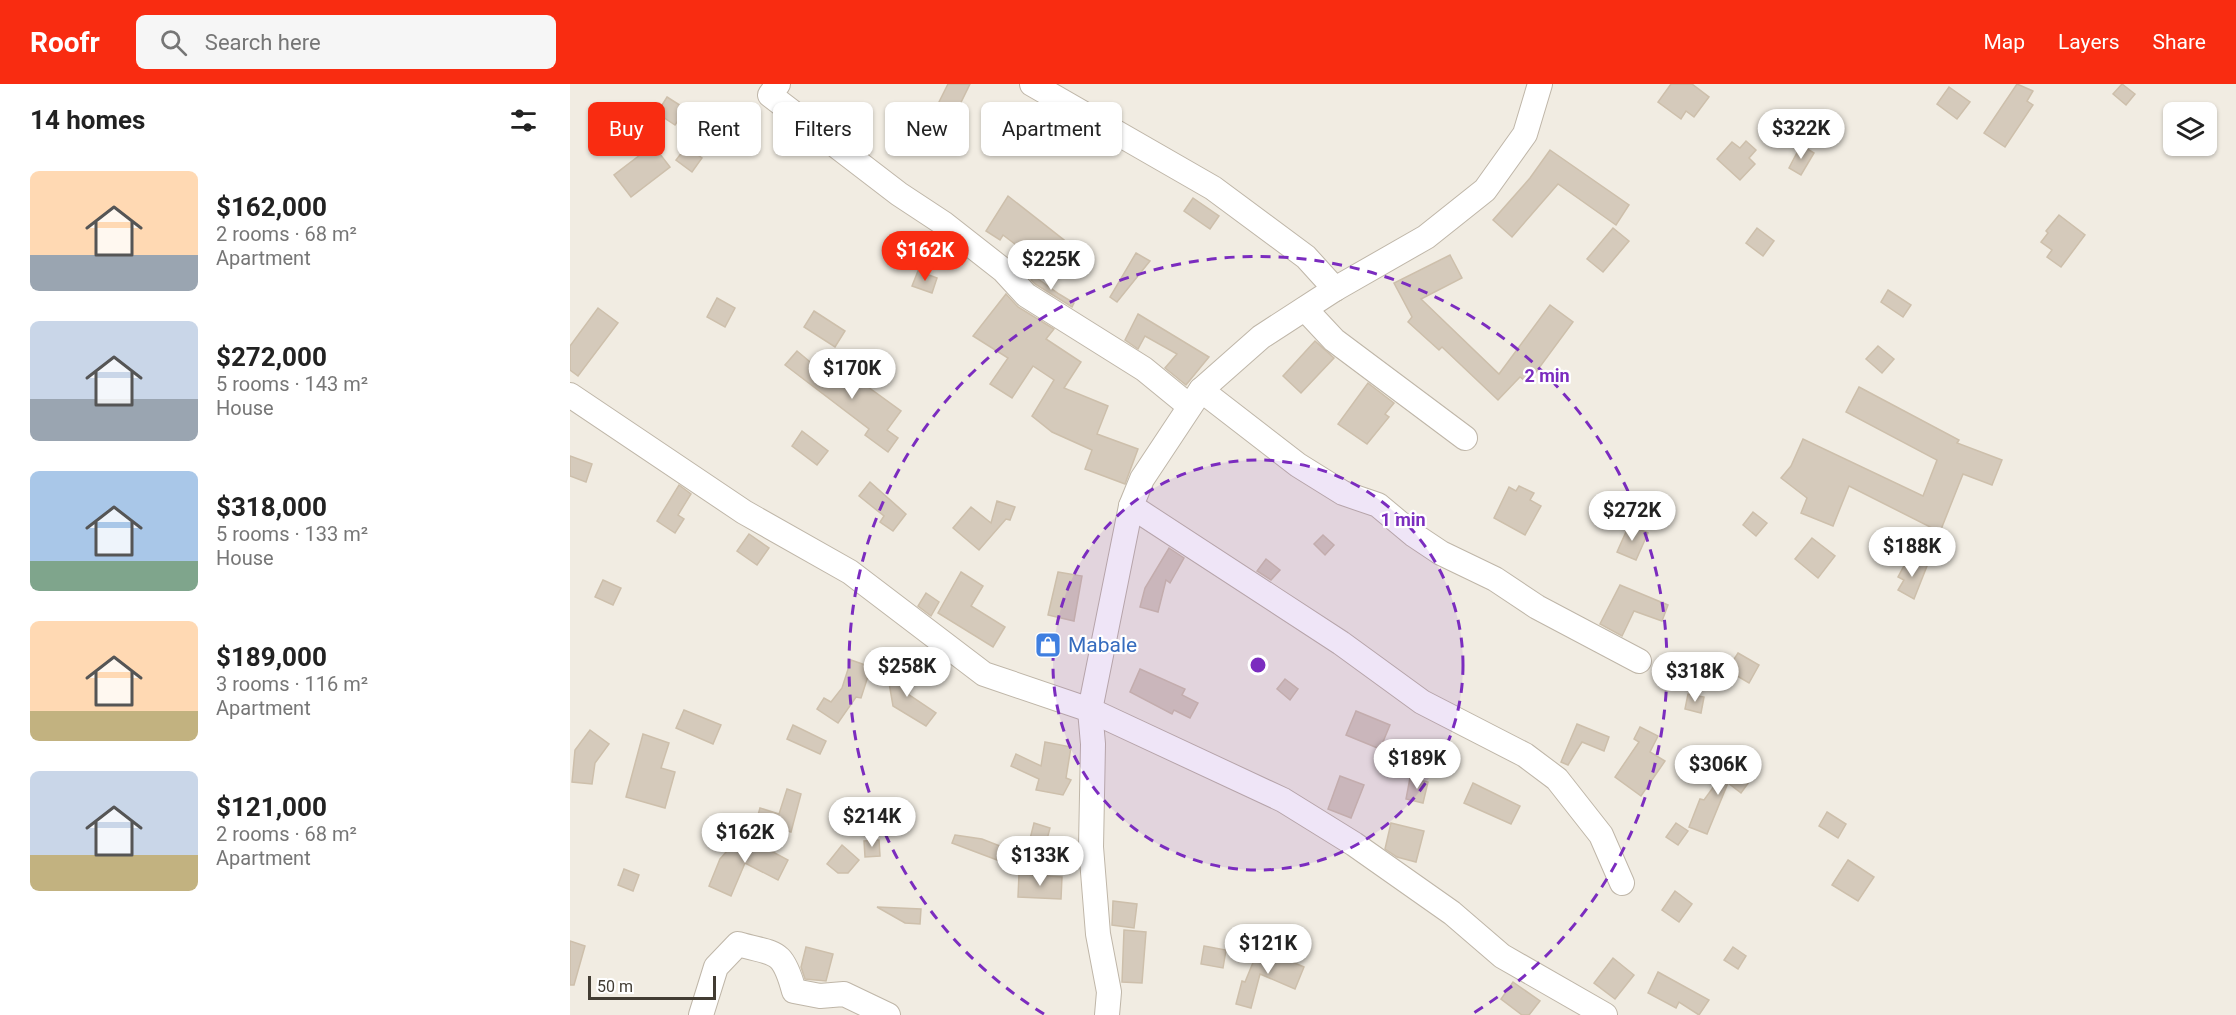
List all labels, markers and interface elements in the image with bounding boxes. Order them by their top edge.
search box [136,15,556,69]
text: Roofr [30,26,100,59]
icon: search [157,26,190,59]
text: Search here [205,30,321,55]
text: Map [1983,30,2025,54]
text: Layers [2058,30,2119,54]
text: Share [2152,30,2206,54]
chip: Buy [588,102,665,156]
chip: Rent [677,102,761,156]
chip: Filters [773,102,873,156]
chip: New [885,102,969,156]
chip: Apartment [981,102,1122,156]
map controls [2163,102,2217,156]
button: layers [2163,102,2217,156]
icon: filters [507,104,540,137]
text: 14 homes [30,105,145,135]
pin: $322K [1759,109,1843,160]
text: $322K [1772,116,1830,140]
text: $162,000 [216,192,327,222]
icon: home [78,195,150,267]
text: 2 rooms · 68 m² [216,222,357,246]
pin: $162K [883,231,967,282]
text: $162K [896,238,954,262]
pin: $225K [1009,240,1093,291]
text: Apartment [216,246,311,270]
text: $225K [1022,247,1080,271]
text: $272,000 [216,342,327,372]
icon: home [78,345,150,417]
pin: $170K [810,349,894,400]
text: $170K [823,356,881,380]
text: 2 min [1524,365,1570,386]
text: 5 rooms · 143 m² [216,372,368,396]
text: House [216,396,274,420]
pin: $272K [1590,491,1674,542]
text: $318,000 [216,492,327,522]
icon: home [78,495,150,567]
text: $272K [1603,498,1661,522]
text: 1 min [1380,509,1426,530]
text: 5 rooms · 133 m² [216,522,368,546]
pin: $188K [1870,527,1954,578]
text: $188K [1883,534,1941,558]
text: House [216,546,274,570]
shop icon: Mabale [1033,630,1063,660]
place label: Mabale [1068,633,1137,657]
text: $189,000 [216,642,327,672]
icon: home [78,645,150,717]
pin: $258K [865,647,949,698]
pin: $318K [1653,652,1737,703]
text: $258K [878,654,936,678]
centre of rings [1248,655,1268,675]
text: $318K [1666,659,1724,683]
text: 3 rooms · 116 m² [216,672,368,696]
text: Apartment [216,696,311,720]
pin: $189K [1375,739,1459,790]
pin: $306K [1676,745,1760,796]
text: $189K [1388,746,1446,770]
text: $306K [1689,752,1747,776]
text: $121,000 [216,792,327,822]
icon: home [78,795,150,867]
pin: $214K [830,797,914,848]
text: $214K [843,804,901,828]
pin: $162K [703,813,787,864]
text: $162K [716,820,774,844]
text: 2 rooms · 68 m² [216,822,357,846]
pin: $133K [998,836,1082,887]
text: $133K [1011,843,1069,867]
text: Apartment [216,846,311,870]
pin: $121K [1226,924,1310,975]
text: $121K [1239,931,1297,955]
scale bar [588,973,716,1000]
text: 50 m [597,977,633,996]

